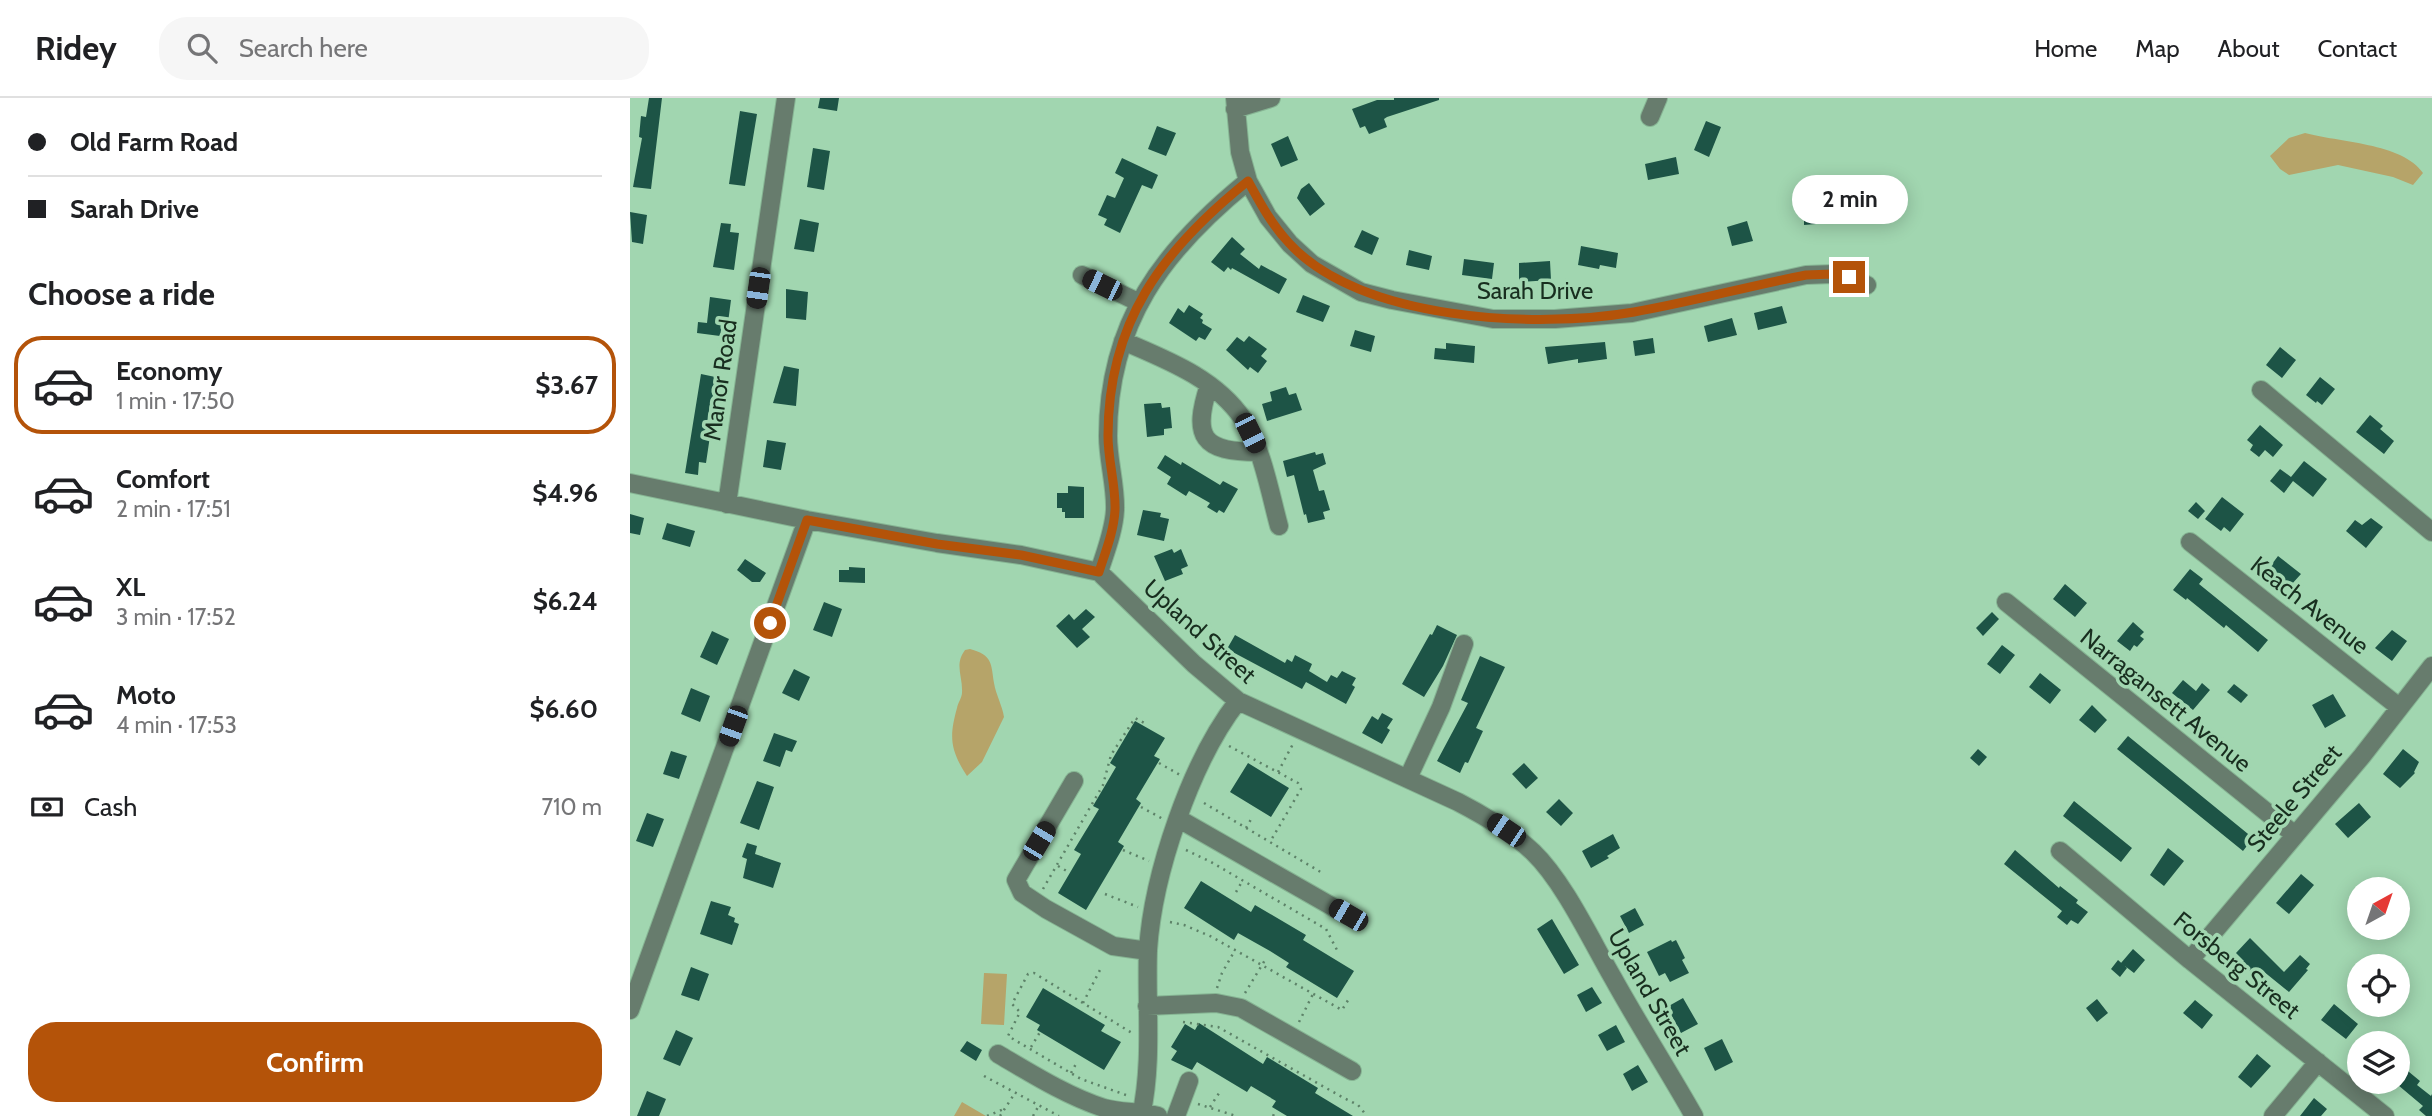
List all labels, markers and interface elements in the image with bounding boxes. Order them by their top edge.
search box [159,17,649,80]
text: Ridey [35,28,117,68]
icon: search [183,29,221,67]
text: Search here [239,32,368,64]
text: Home [2034,34,2097,63]
text: Map [2135,34,2180,63]
text: About [2218,34,2280,63]
text: Contact [2318,34,2397,63]
text: Old Farm Road [70,126,238,158]
callout: 2 min [1791,176,1907,225]
text: 2 min [1822,185,1878,213]
text: Sarah Drive [70,193,199,225]
route end [1833,261,1865,293]
car [745,266,772,310]
car [1079,266,1126,304]
text: Choose a ride [28,274,215,313]
street label: Sarah Drive [1477,276,1593,305]
street label: Manor Road [697,317,743,443]
icon: car [32,354,95,417]
text: Economy [116,355,222,387]
text: $3.67 [535,369,598,401]
text: 1 min · 17:50 [116,387,235,415]
car [1232,410,1269,456]
icon: car [32,462,95,525]
text: Comfort [116,463,210,495]
text: $4.96 [532,477,598,509]
text: 2 min · 17:51 [116,495,231,523]
street label: Keach Avenue [2245,550,2375,660]
icon: car [32,570,95,633]
text: XL [116,571,145,603]
street label: Upland Street [1138,573,1262,689]
text: $6.24 [533,585,598,617]
text: 3 min · 17:52 [116,603,236,631]
route start [754,607,786,639]
street label: Narragansett Avenue [2075,622,2257,778]
icon: car [32,678,95,741]
text: Moto [116,679,176,711]
text: $6.60 [530,693,598,725]
car [716,703,751,749]
text: 4 min · 17:53 [116,711,237,739]
street label: Steele Street [2241,738,2347,858]
icon: cash [28,788,66,826]
text: Cash [84,791,137,823]
text: 710 m [542,793,602,821]
car [1483,810,1530,850]
car [1020,818,1059,864]
north arrow [2347,877,2410,940]
map controls [2347,877,2410,1094]
car [1325,895,1372,935]
street label: Forsberg Street [2168,905,2306,1025]
street label: Upland Street [1602,924,1698,1060]
button: locate [2347,954,2410,1017]
button: Confirm [28,1022,602,1102]
button: layers [2347,1031,2410,1094]

